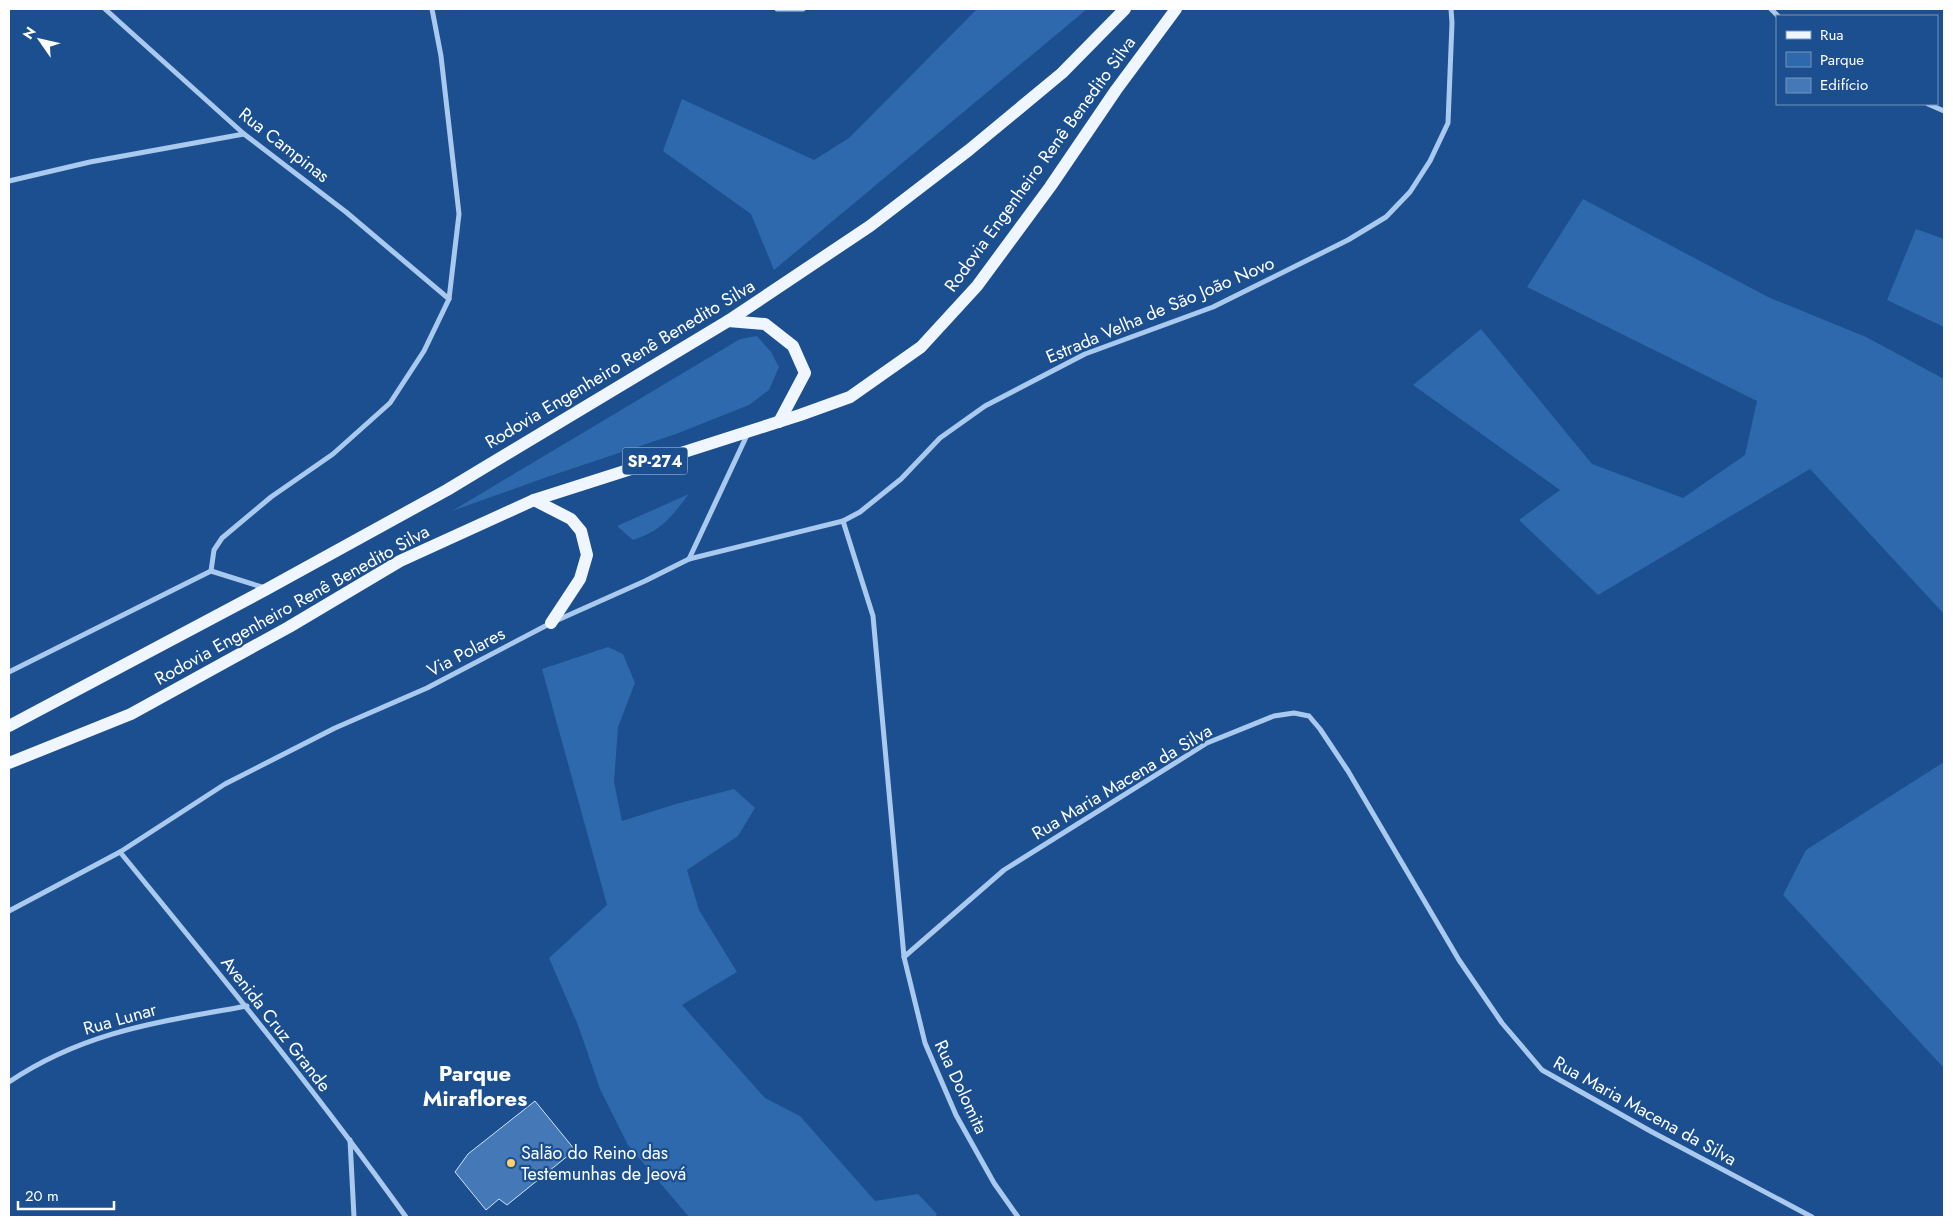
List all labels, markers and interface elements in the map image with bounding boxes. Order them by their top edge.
north arrow [15,15,65,65]
legend [1776,15,1938,105]
text: N [18,23,41,43]
text: Rua [1820,24,1844,46]
street label: Rodovia Engenheiro Renê Benedito Silva [938,31,1142,297]
text: Parque [1820,49,1864,71]
text: Edifício [1820,74,1868,96]
street label: Rua Campinas [233,101,335,189]
street label: Estrada Velha de São João Novo [1042,250,1278,370]
street label: Rodovia Engenheiro Renê Benedito Silva [480,273,760,455]
road number: SP-274 [622,448,688,474]
street label: Rodovia Engenheiro Renê Benedito Silva [150,518,434,692]
street label: Via Polares [422,621,510,683]
street label: Rua Maria Macena da Silva [1027,718,1217,846]
street label: Avenida Cruz Grande [215,951,337,1097]
street label: Rua Lunar [80,996,160,1042]
street label: Rua Dolomita [928,1036,994,1138]
street label: Rua Maria Macena da Silva [1549,1050,1741,1172]
district label: Parque Miraflores [423,1057,527,1114]
place label: Salão do Reino das Testemunhas de Jeová [521,1140,686,1187]
marker: Salão do Reino das Testemunhas de Jeová [505,1157,517,1169]
scale bar [18,1178,114,1210]
text: 20 m [25,1185,59,1207]

